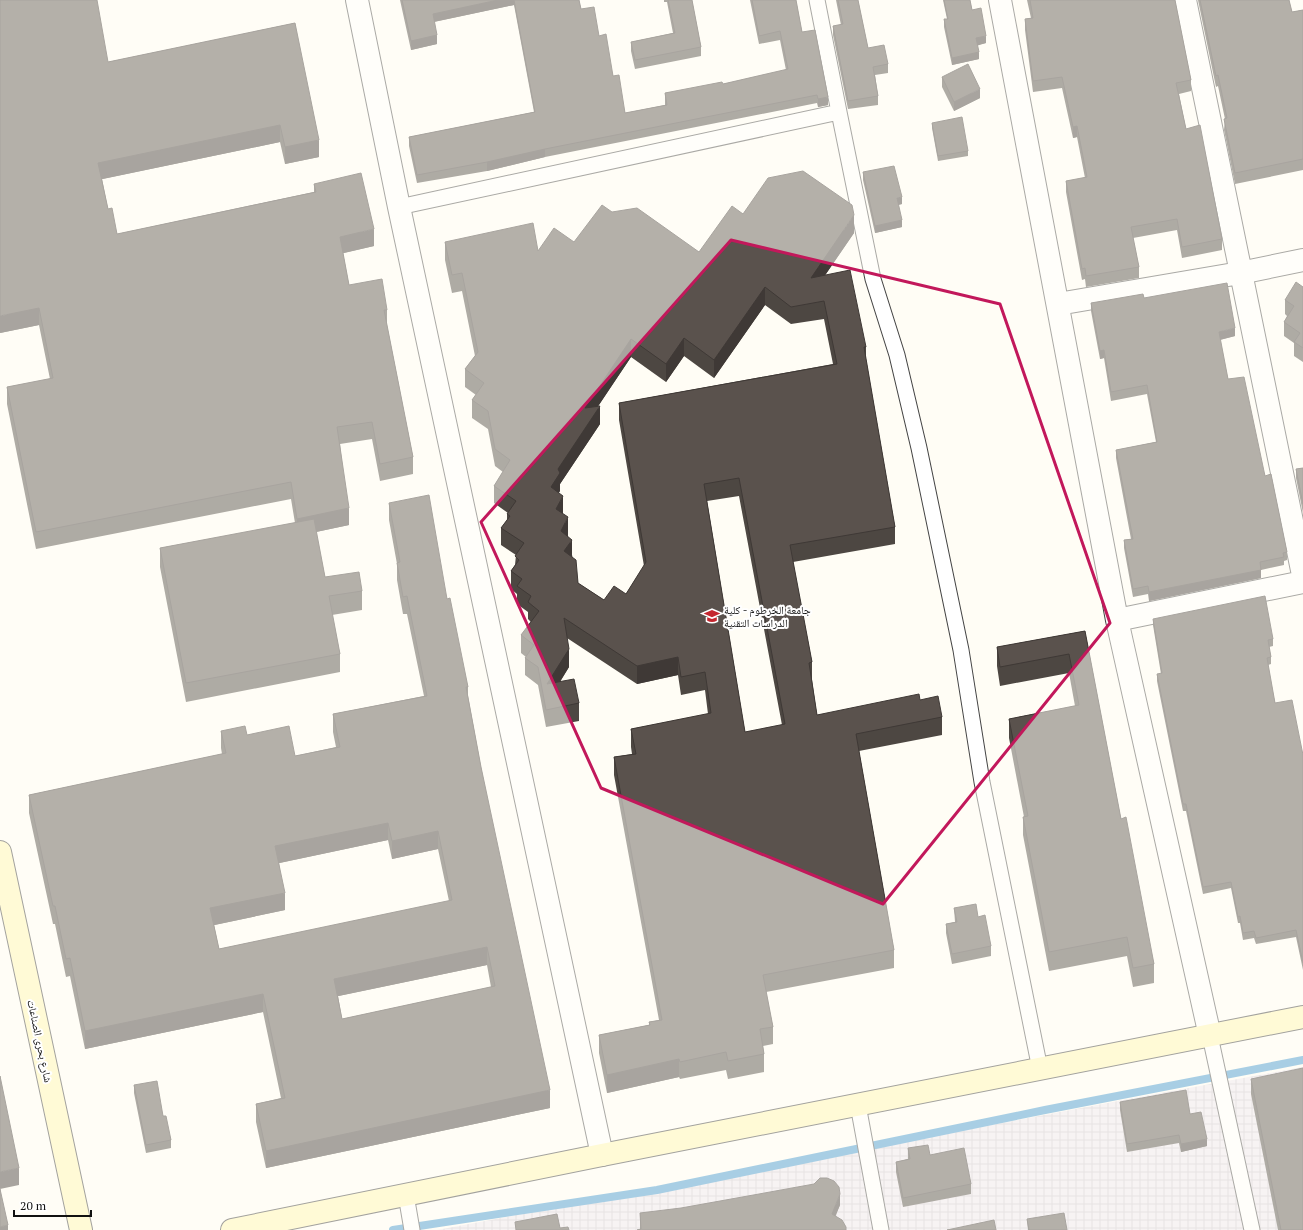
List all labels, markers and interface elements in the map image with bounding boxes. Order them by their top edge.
place label: جامعة الخرطوم - كلية الدراسات التقنية [724,603,811,630]
school or university icon: جامعة الخرطوم - كلية الدراسات التقنية [703,607,721,625]
street label: شارع بحرى الصناعات [24,998,56,1084]
scale bar [14,1192,91,1218]
text: 20 m [20,1198,47,1213]

